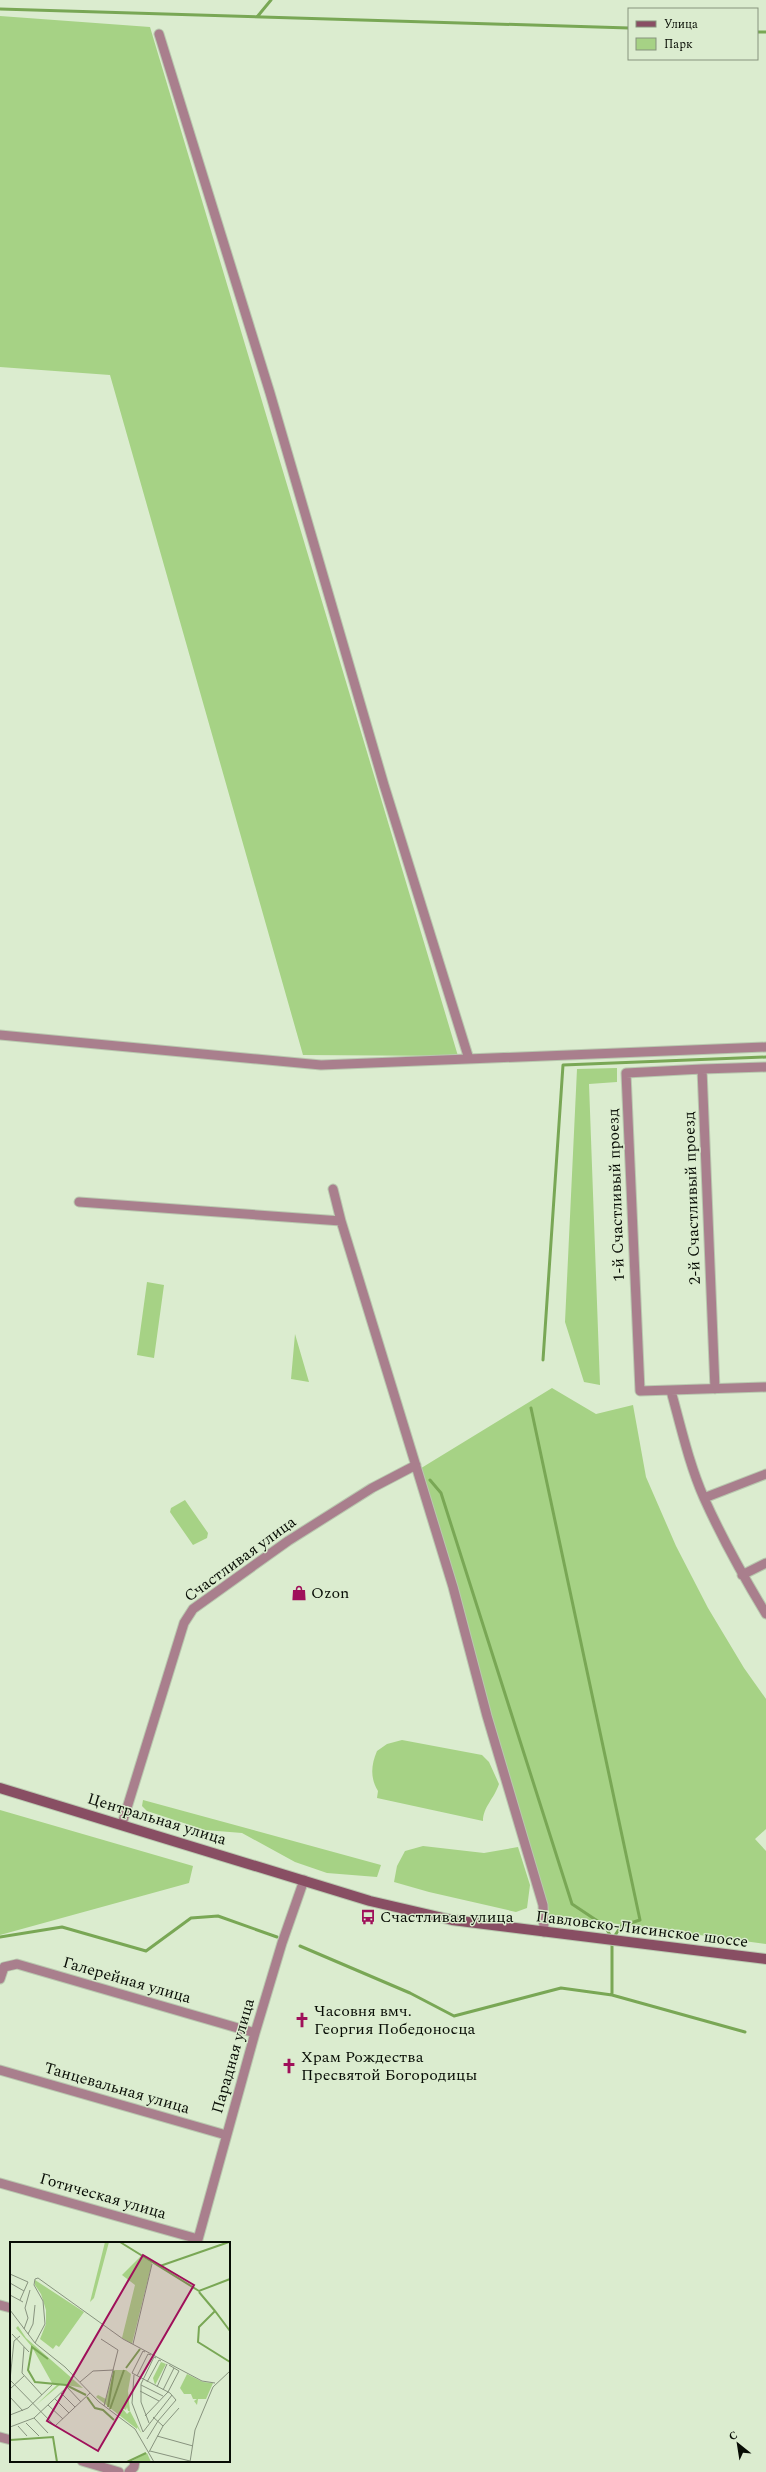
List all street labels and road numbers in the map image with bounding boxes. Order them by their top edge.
street label: 1-й Счастливый проезд [601,1108,631,1282]
street label: 2-й Счастливый проезд [677,1111,707,1285]
street label: Счастливая улица [179,1510,301,1608]
street label: Центральная улица [85,1786,230,1852]
street label: Павловско-Лисинское шоссе [534,1904,750,1954]
street label: Галерейная улица [60,1950,194,2010]
street label: Парадная улица [205,1995,261,2116]
street label: Танцевальная улица [41,2056,193,2120]
street label: Готическая улица [37,2166,169,2226]

